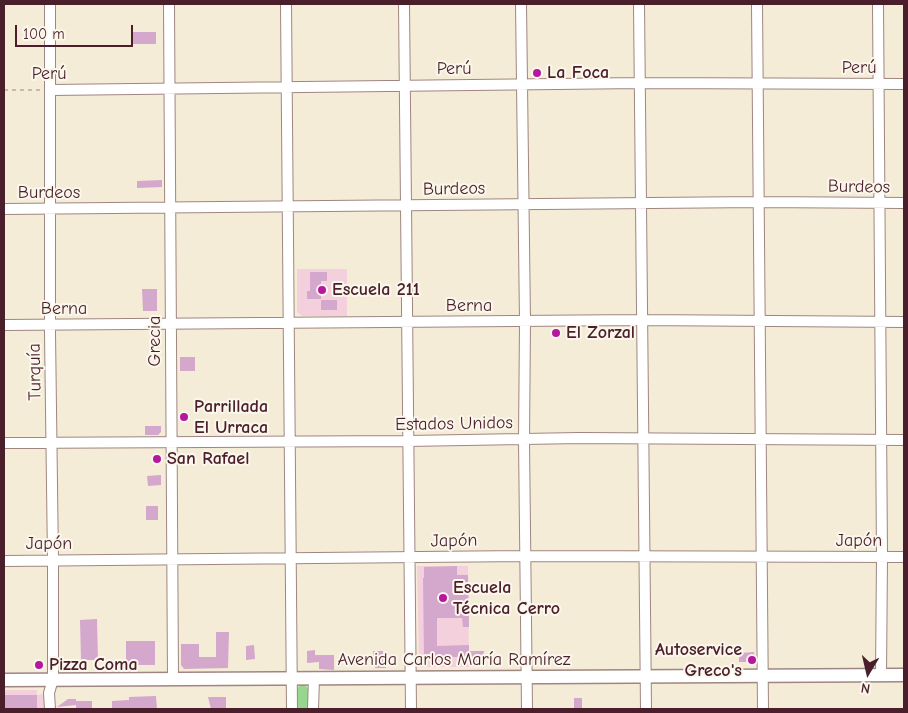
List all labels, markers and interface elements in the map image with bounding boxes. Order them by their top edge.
scale bar [18,15,135,47]
text: 100 m [23,25,65,43]
street label: Perú [842,57,876,79]
street label: Perú [437,58,471,80]
place label: La Foca [547,62,609,84]
street label: Perú [32,63,66,85]
marker: La Foca [531,67,543,79]
street label: Burdeos [828,176,890,198]
street label: Burdeos [423,178,485,200]
street label: Burdeos [18,182,80,204]
place label: Escuela 211 [332,279,420,301]
marker: Escuela 211 [316,284,328,296]
street label: Berna [446,295,492,317]
street label: Berna [41,298,87,320]
street label: Grecia [144,316,166,366]
place label: El Zorzal [566,322,635,344]
marker: El Zorzal [550,327,562,339]
street label: Turquía [24,343,46,401]
place label: Parrillada El Urraca [194,396,268,438]
marker: Parrillada El Urraca [178,411,190,423]
street label: Estados Unidos [395,412,513,436]
place label: San Rafael [167,448,249,470]
marker: San Rafael [151,453,163,465]
street label: Japón [431,530,477,552]
street label: Japón [836,530,882,552]
street label: Japón [26,533,72,555]
place label: Escuela Técnica Cerro [453,577,560,620]
marker: Escuela Técnica Cerro [437,592,449,604]
place label: Autoservice Greco's [655,639,742,682]
north arrow [843,648,893,698]
street label: Avenida Carlos María Ramírez [337,649,571,671]
place label: Pizza Coma [49,654,138,676]
marker: Autoservice Greco's [746,654,758,666]
marker: Pizza Coma [33,659,45,671]
text: N [860,679,871,697]

